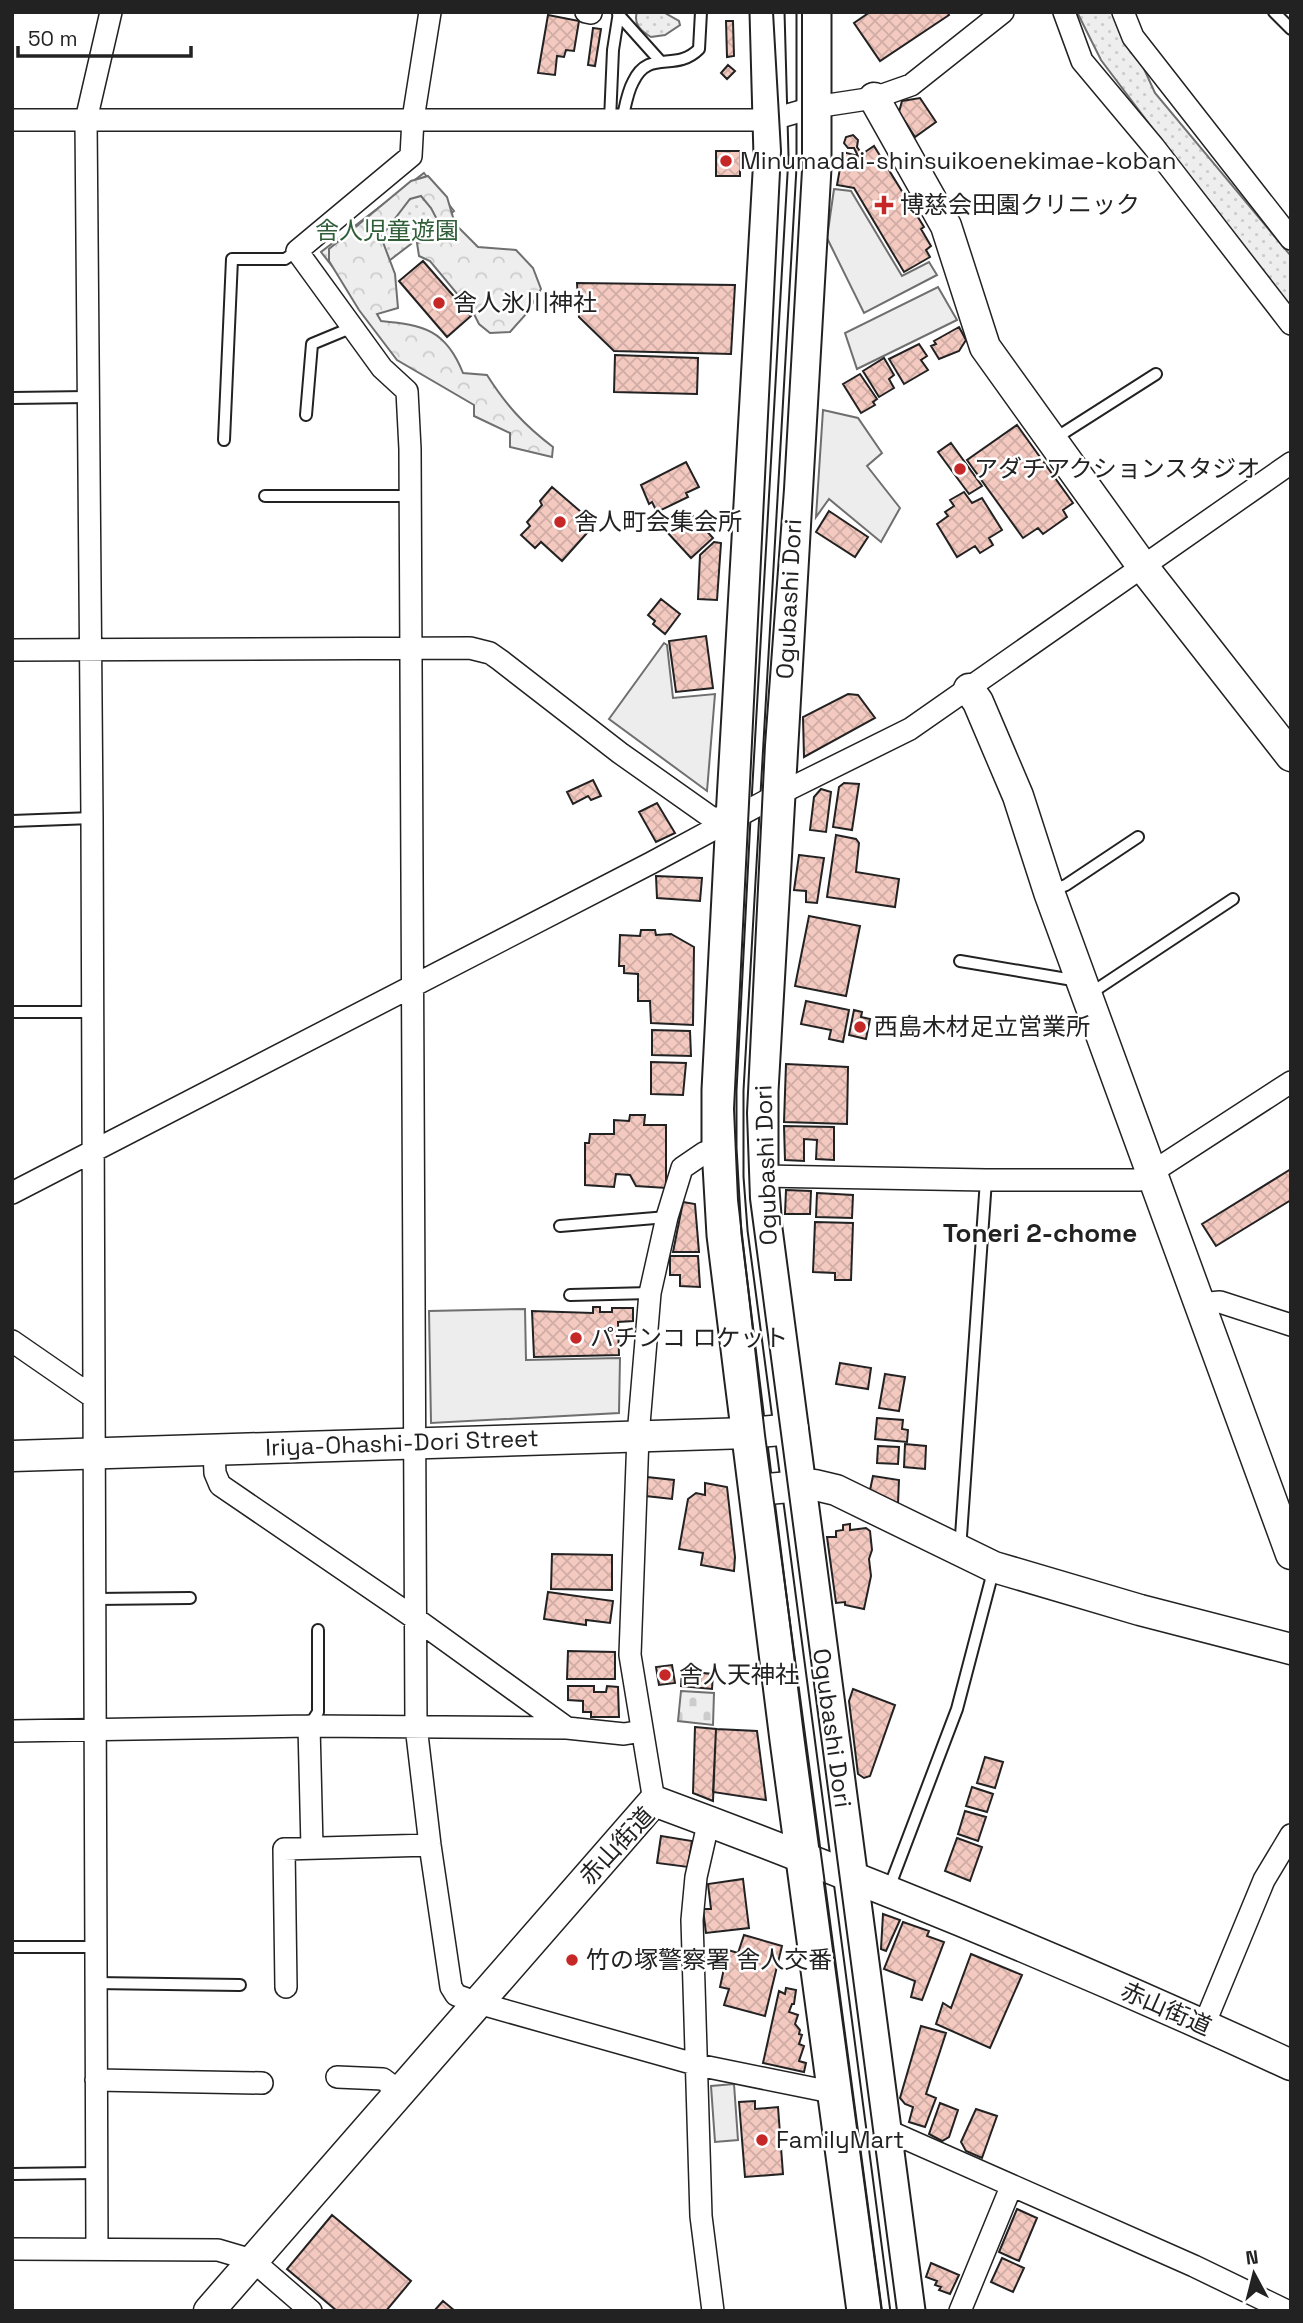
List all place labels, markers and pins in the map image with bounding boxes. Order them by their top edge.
place label: Minumadai-shinsuikoenekimae-koban [740,145,1177,176]
marker: Minumadai-shinsuikoenekimae-koban [718,153,734,169]
place label: 博慈会田園クリニック [900,189,1140,220]
marker: 博慈会田園クリニック [874,195,894,215]
place label: 舎人氷川神社 [453,287,597,318]
marker: 舎人氷川神社 [431,295,447,311]
place label: アダチアクションスタジオ [974,453,1260,484]
marker: アダチアクションスタジオ [952,461,968,477]
place label: 舎人町会集会所 [574,506,742,537]
marker: 舎人町会集会所 [552,514,568,530]
place label: 西島木材足立営業所 [874,1011,1090,1042]
marker: 西島木材足立営業所 [852,1019,868,1035]
place label: パチンコ ロケット [590,1322,788,1353]
marker: パチンコ ロケット [568,1330,584,1346]
place label: 舎人天神社 [679,1659,799,1690]
marker: 舎人天神社 [657,1667,673,1683]
place label: 竹の塚警察署 舎人交番 [586,1944,832,1975]
marker: 竹の塚警察署 舎人交番 [564,1952,580,1968]
place label: FamilyMart [776,2124,904,2155]
marker: FamilyMart [754,2132,770,2148]

